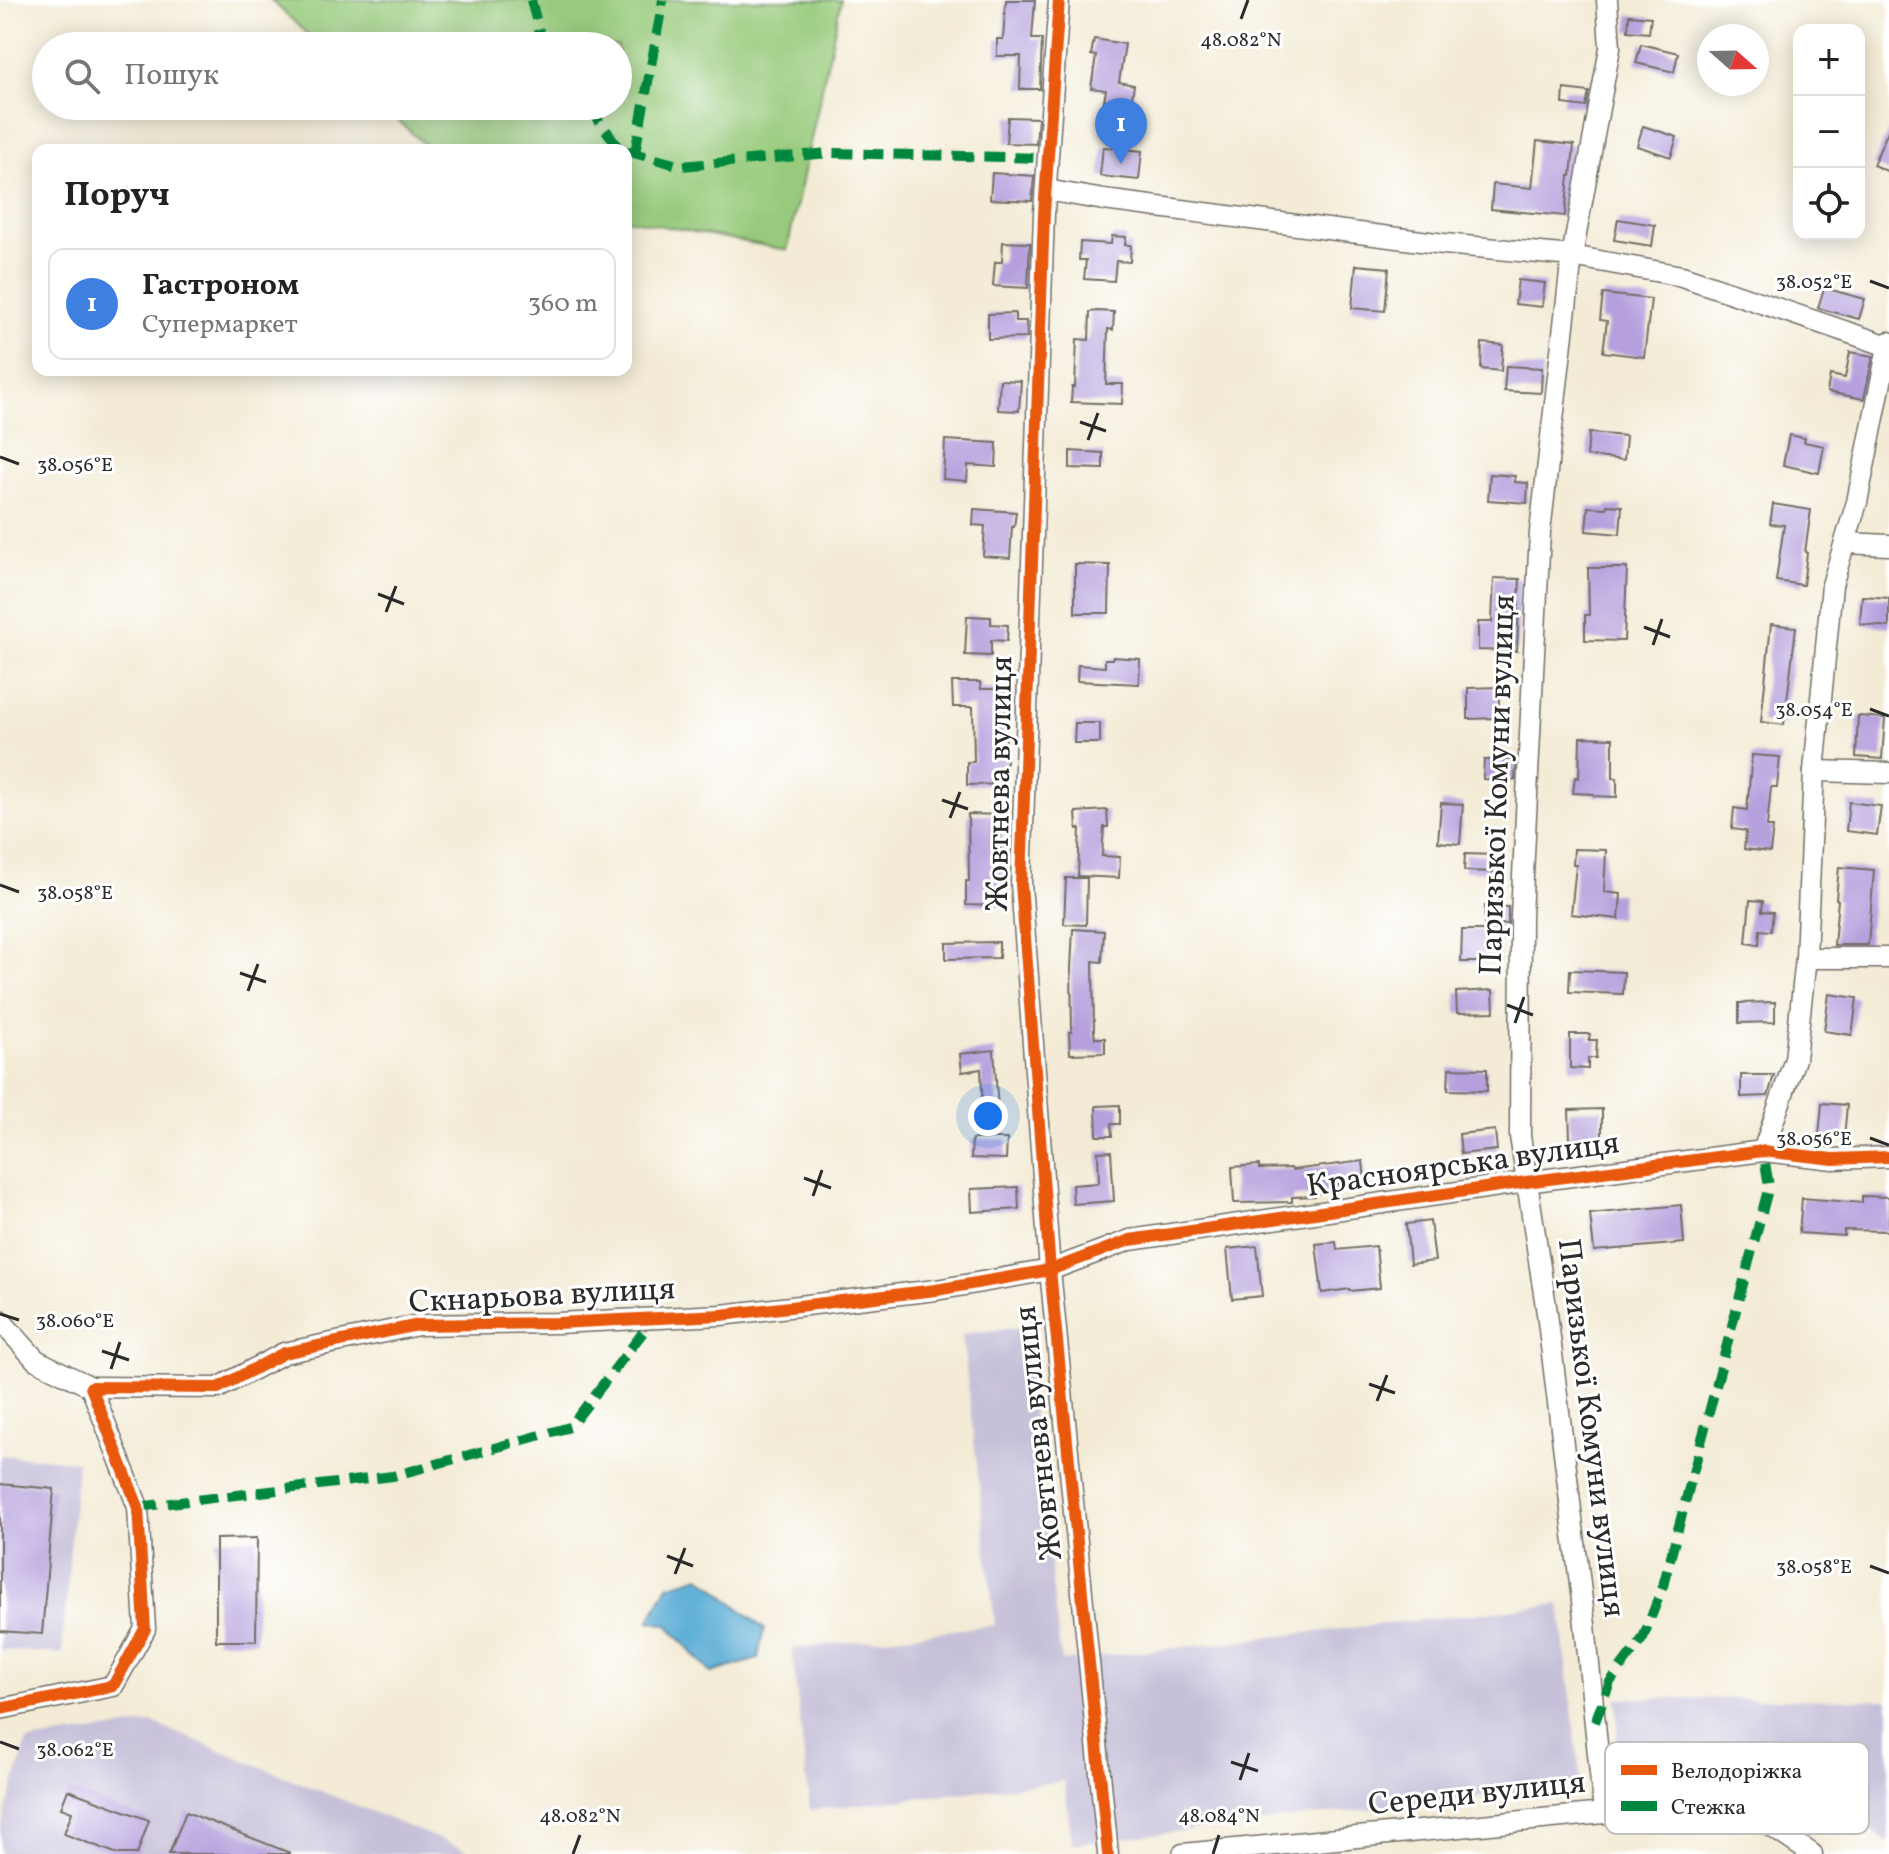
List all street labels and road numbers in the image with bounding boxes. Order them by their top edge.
street label: Паризької Комуни вулиця [1470,594,1528,976]
street label: Жовтнева вулиця [977,656,1025,912]
street label: Красноярська вулиця [1304,1122,1622,1210]
street label: Паризької Комуни вулиця [1545,1236,1635,1620]
street label: Скнарьова вулиця [408,1268,676,1326]
street label: Жовтнева вулиця [1005,1303,1075,1563]
street label: Середи вулиця [1366,1762,1588,1828]

